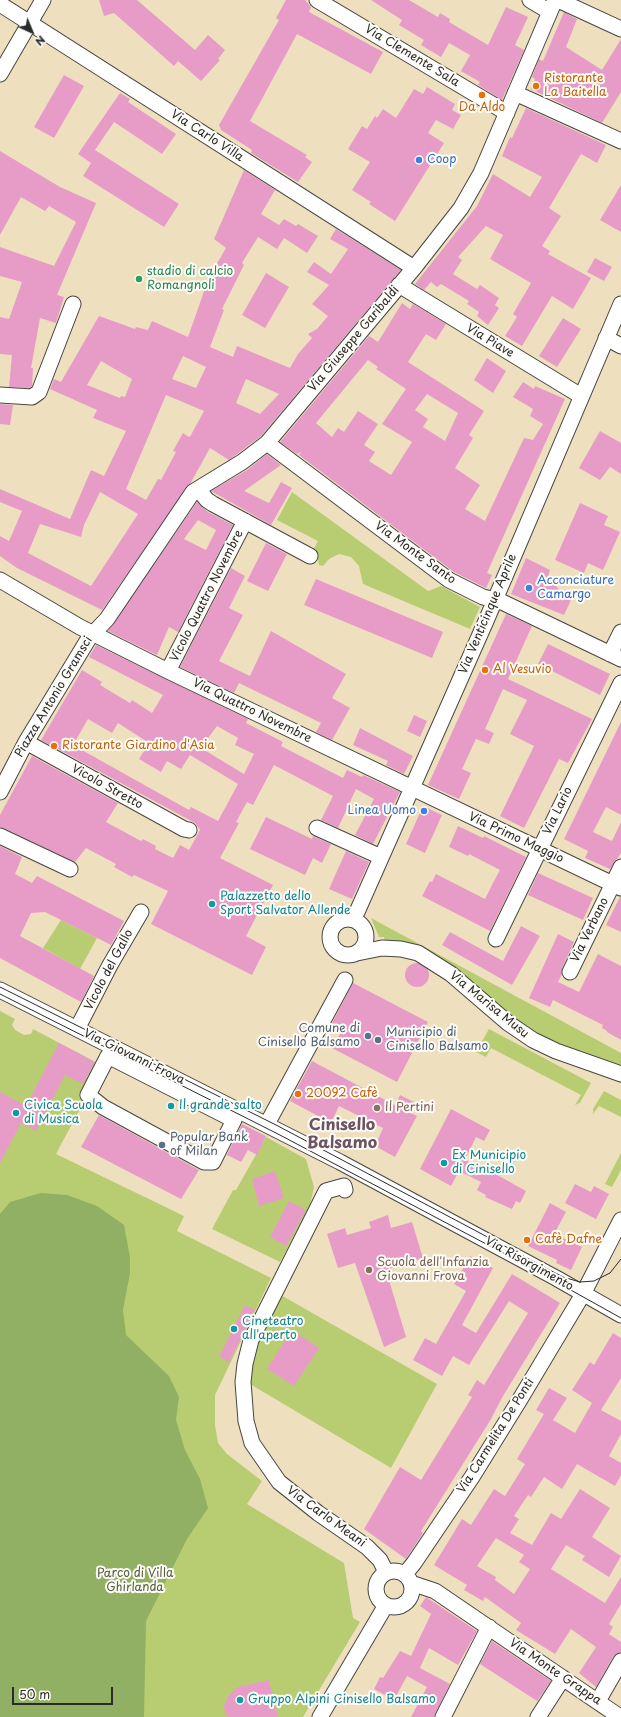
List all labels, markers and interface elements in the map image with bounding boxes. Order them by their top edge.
north arrow [12,12,52,52]
street label: Via Clemente Sala [362,22,462,90]
text: N [32,32,50,50]
place label: Ristorante La Baitella [544,72,606,100]
marker: Ristorante La Baitella [531,81,541,91]
marker: Da Aldo [477,90,487,100]
place label: Da Aldo [459,101,505,115]
street label: Via Carlo Villa [168,107,246,165]
place label: Coop [427,153,456,167]
marker: Coop [414,155,424,165]
place label: stadio di calcio Romangnoli [147,265,233,293]
marker: stadio di calcio Romangnoli [134,274,144,284]
street label: Via Giuseppe Garibaldi [306,283,402,395]
street label: Via Piave [464,321,516,361]
street label: Via Monte Santo [372,519,458,587]
street label: Vicolo Quattro Novembre [167,528,247,664]
street label: Via Venticinque Aprile [456,552,520,676]
place label: Acconciature Camargo [537,574,614,602]
marker: Acconciature Camargo [524,583,534,593]
street label: Piazza Antonio Gramsci [12,634,96,760]
place label: Al Vesuvio [493,663,551,677]
marker: Al Vesuvio [480,665,490,675]
street label: Via Quattro Novembre [190,676,314,746]
place label: Ristorante Giardino d'Asia [62,739,215,753]
marker: Ristorante Giardino d'Asia [49,741,59,751]
street label: Vicolo Stretto [69,762,145,812]
street label: Via Lario [540,785,576,837]
place label: Linea Uomo [348,804,416,818]
marker: Linea Uomo [419,806,429,816]
street label: Via Primo Maggio [466,810,566,866]
place label: Palazzetto dello Sport Salvator Allende [220,890,351,918]
street label: Via Verbano [568,895,612,965]
marker: Palazzetto dello Sport Salvator Allende [207,899,217,909]
street label: Vicolo del Gallo [82,927,136,1013]
street label: Via Marisa Musu [446,969,532,1041]
place label: Comune di Cinisello Balsamo [258,1022,360,1050]
street label: Via Giovanni Frova [81,1026,187,1088]
place label: Municipio di Cinisello Balsamo [386,1026,488,1054]
marker: Comune di Cinisello Balsamo [363,1031,373,1041]
marker: Municipio di Cinisello Balsamo [373,1035,383,1045]
place label: 20092 Cafè [306,1087,378,1101]
marker: 20092 Cafè [293,1089,303,1099]
place label: Civica Scuola di Musica [24,1099,103,1127]
place label: Il grande salto [179,1099,262,1113]
marker: Il grande salto [166,1101,176,1111]
place label: Il Pertini [385,1101,434,1115]
marker: Il Pertini [372,1103,382,1113]
marker: Civica Scuola di Musica [11,1108,21,1118]
district label: Cinisello Balsamo [307,1116,377,1154]
place label: Popular Bank of Milan [170,1131,248,1159]
marker: Popular Bank of Milan [157,1140,167,1150]
place label: Ex Municipio di Cinisello [452,1149,526,1177]
marker: Ex Municipio di Cinisello [439,1158,449,1168]
place label: Cafè Dafne [535,1233,602,1247]
street label: Via Risorgimento [482,1234,576,1294]
marker: Cafè Dafne [522,1235,532,1245]
place label: Scuola dell'Infanzia Giovanni Frova [377,1256,489,1284]
marker: Scuola dell'Infanzia Giovanni Frova [364,1265,374,1275]
place label: Cineteatro all'aperto [242,1315,303,1343]
marker: Cineteatro all'aperto [229,1324,239,1334]
street label: Via Carmelita De Ponti [455,1376,537,1496]
street label: Via Carlo Meani [284,1483,368,1551]
park label: Parco di Villa Ghirlanda [97,1567,173,1595]
street label: Via Monte Grappa [506,1636,604,1708]
scale bar [14,1679,115,1705]
text: 50 m [19,1685,50,1703]
place label: Gruppo Alpini Cinisello Balsamo [248,1693,436,1707]
marker: Gruppo Alpini Cinisello Balsamo [235,1695,245,1705]

